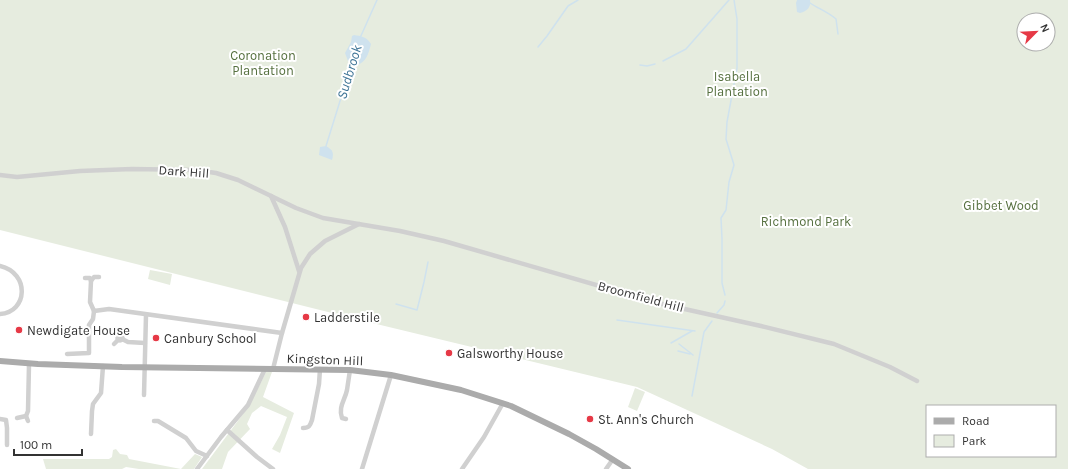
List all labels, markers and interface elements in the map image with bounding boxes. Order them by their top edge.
north arrow [1016,12,1056,52]
text: N [1037,22,1052,34]
water label: Sudbrook [333,42,366,101]
park label: Coronation Plantation [230,48,296,78]
park label: Isabella Plantation [706,69,768,99]
street label: Dark Hill [158,162,210,181]
park label: Gibbet Wood [963,198,1039,213]
park label: Richmond Park [761,214,851,229]
street label: Broomfield Hill [596,278,686,315]
place label: Ladderstile [314,310,380,325]
marker: Ladderstile [301,312,311,322]
place label: Newdigate House [27,323,130,338]
marker: Newdigate House [14,325,24,335]
place label: Canbury School [164,331,257,346]
marker: Canbury School [151,333,161,343]
place label: Galsworthy House [457,346,564,361]
marker: Galsworthy House [444,348,454,358]
street label: Kingston Hill [286,351,364,368]
legend [926,405,1056,457]
place label: St. Ann's Church [598,412,694,427]
marker: St. Ann's Church [585,414,595,424]
text: Road [962,414,990,428]
scale bar [14,431,82,457]
text: Park [962,434,987,448]
text: 100 m [20,438,52,452]

